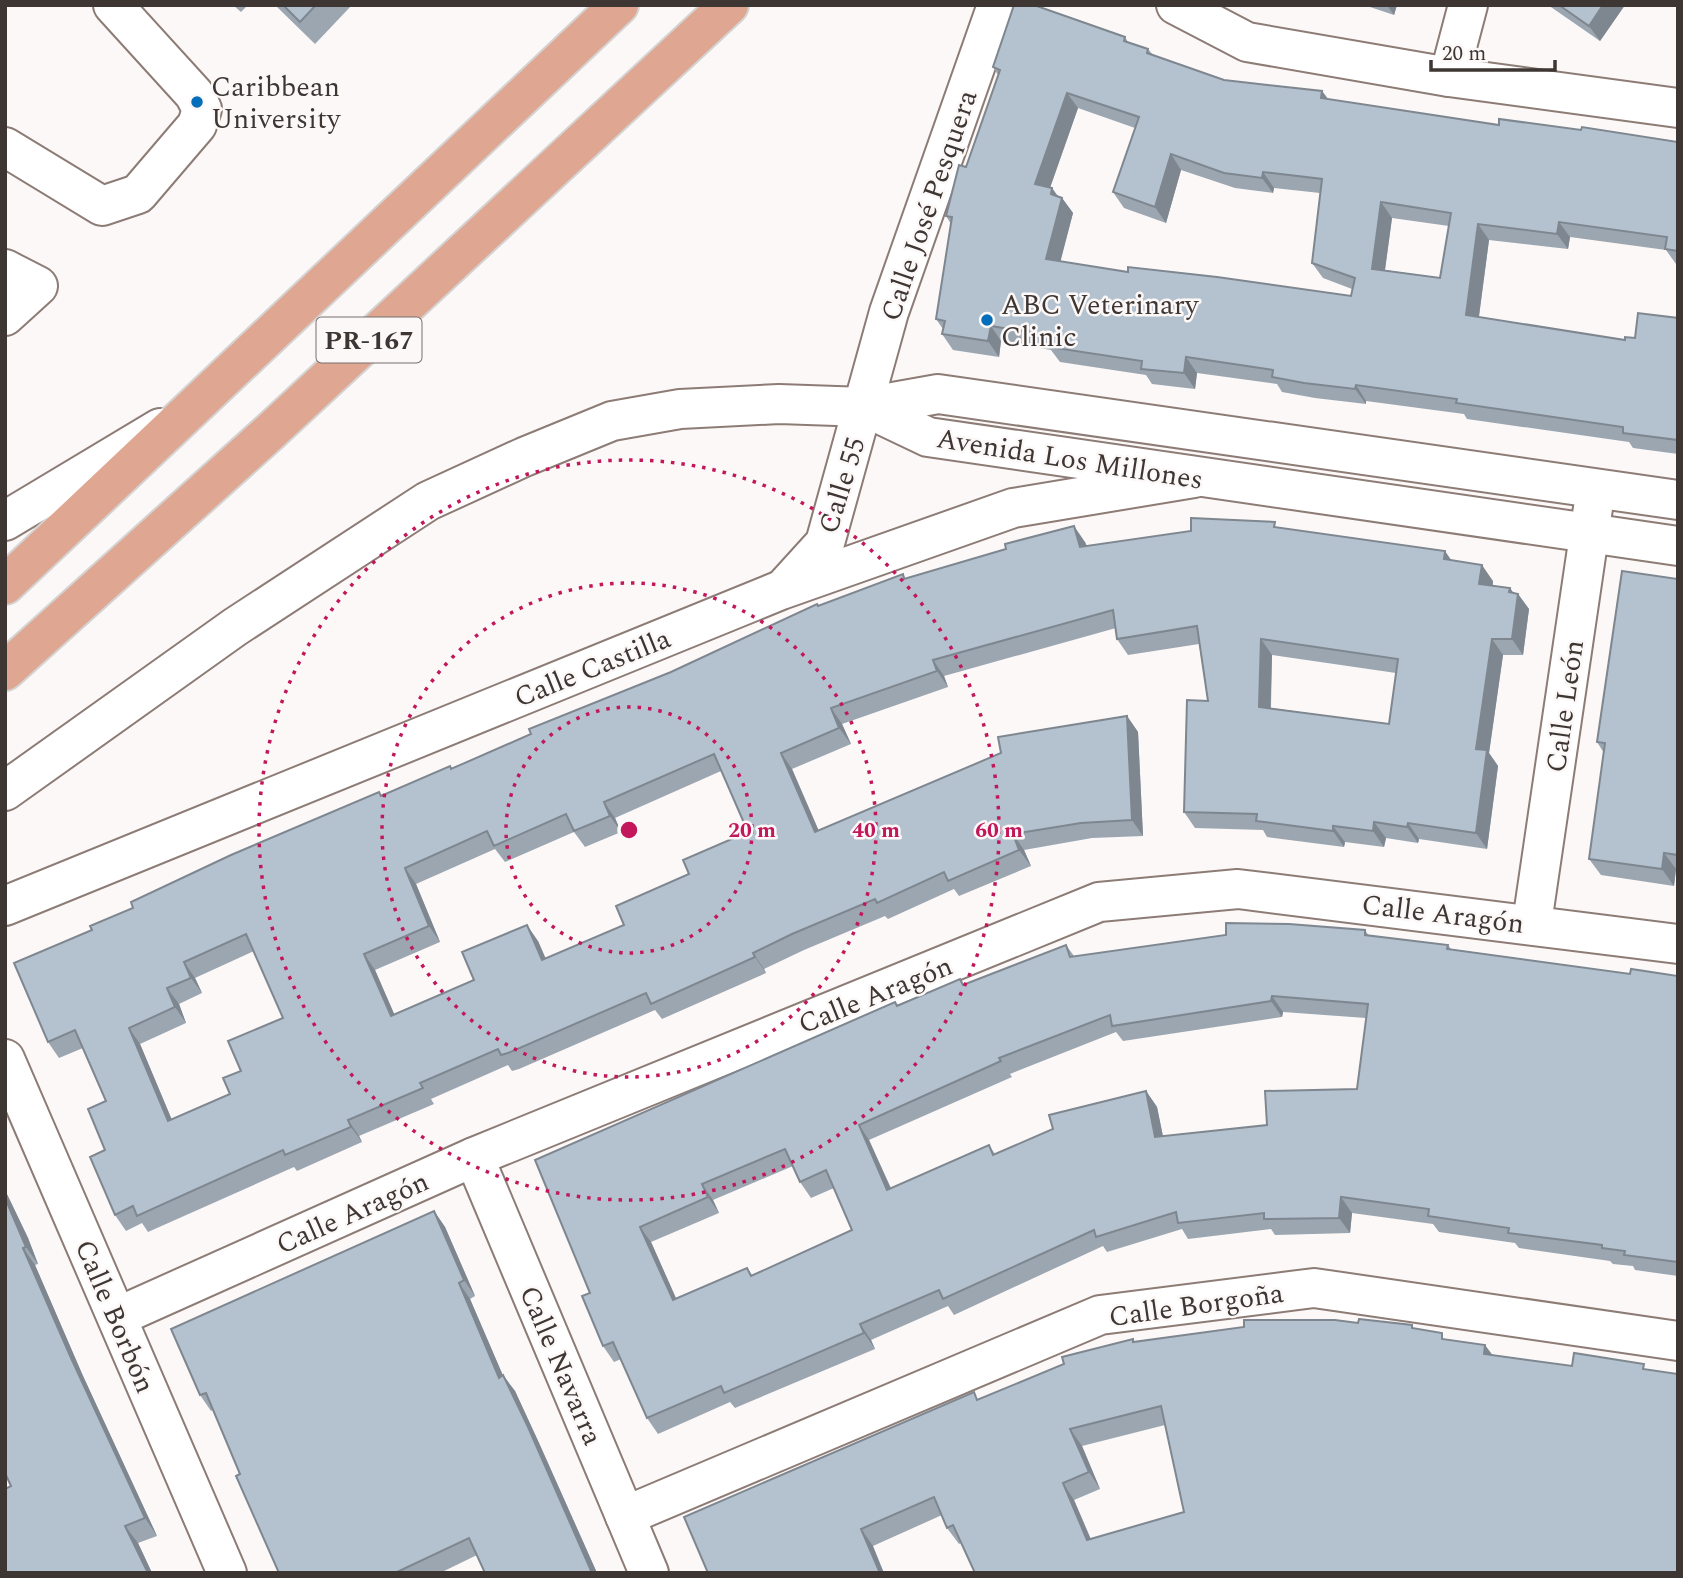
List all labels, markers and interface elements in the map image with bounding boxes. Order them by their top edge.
scale bar [1431,28,1555,72]
text: 20 m [1442,38,1486,70]
place label: Caribbean University [211,66,342,141]
street label: Calle José Pesquera [870,84,989,327]
marker: Caribbean University [189,94,205,110]
place label: ABC Veterinary Clinic [1001,284,1200,359]
marker: ABC Veterinary Clinic [979,312,995,328]
road number: PR-167 [316,318,422,362]
street label: Avenida Los Millones [933,417,1206,502]
street label: Calle 55 [807,432,877,539]
street label: Calle Castilla [508,617,678,719]
street label: Calle León [1535,637,1596,775]
text: 20 m [728,815,776,847]
text: 40 m [852,815,900,847]
text: 60 m [975,815,1023,847]
centre of rings [617,818,641,842]
street label: Calle Aragón [1359,883,1526,946]
street label: Calle Aragón [792,945,959,1046]
street label: Calle Aragón [269,1161,436,1266]
street label: Calle Borbón [63,1233,166,1400]
street label: Calle Borgoña [1106,1272,1287,1339]
street label: Calle Navarra [508,1279,614,1453]

